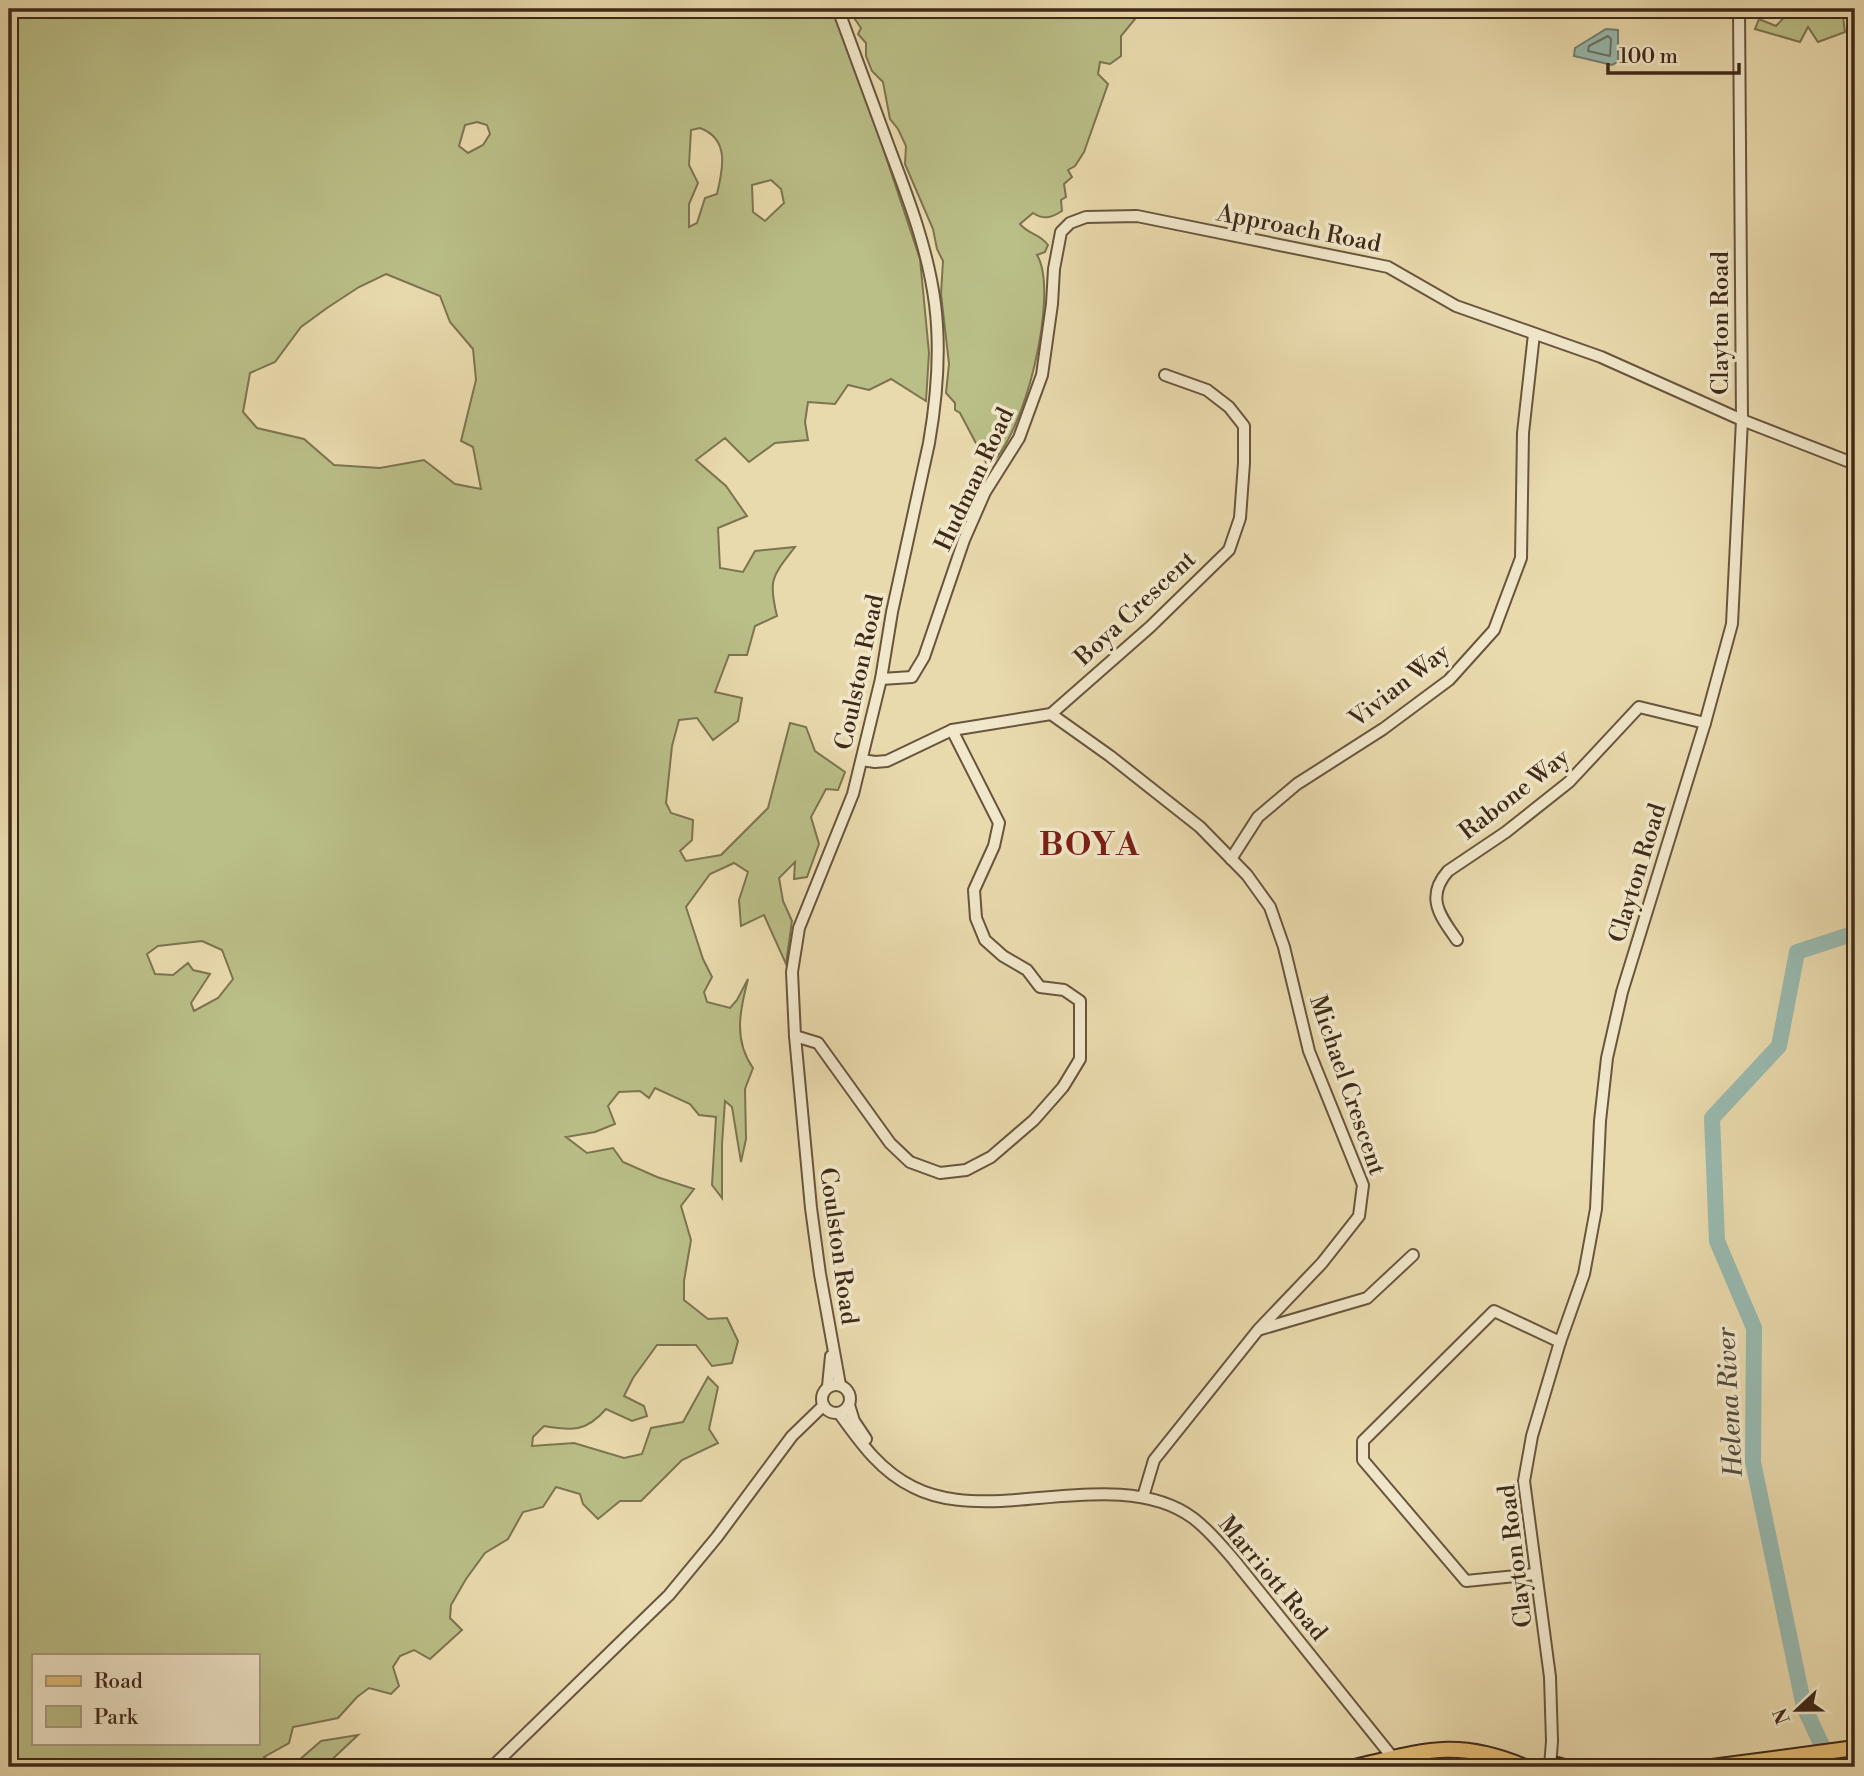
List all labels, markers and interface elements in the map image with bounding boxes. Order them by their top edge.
scale bar [1608,32,1740,76]
text: 100 m [1619,44,1678,70]
street label: Approach Road [1213,198,1384,260]
street label: Clayton Road [1706,251,1736,395]
street label: Hudman Road [929,403,1021,556]
street label: Boya Crescent [1068,545,1203,673]
street label: Coulston Road [829,591,891,753]
street label: Vivian Way [1343,637,1456,735]
street label: Rabone Way [1453,742,1576,847]
street label: Clayton Road [1603,800,1673,946]
district label: BOYA [1039,825,1141,865]
street label: Michael Crescent [1302,992,1392,1180]
street label: Coulston Road [812,1166,864,1327]
water label: Helena River [1710,1325,1750,1479]
street label: Clayton Road [1492,1482,1540,1629]
street label: Marriott Road [1211,1510,1333,1647]
legend [32,1654,259,1744]
text: Road [94,1669,143,1695]
north arrow [1762,1674,1832,1744]
text: Park [94,1705,139,1731]
text: N [1768,1705,1796,1727]

